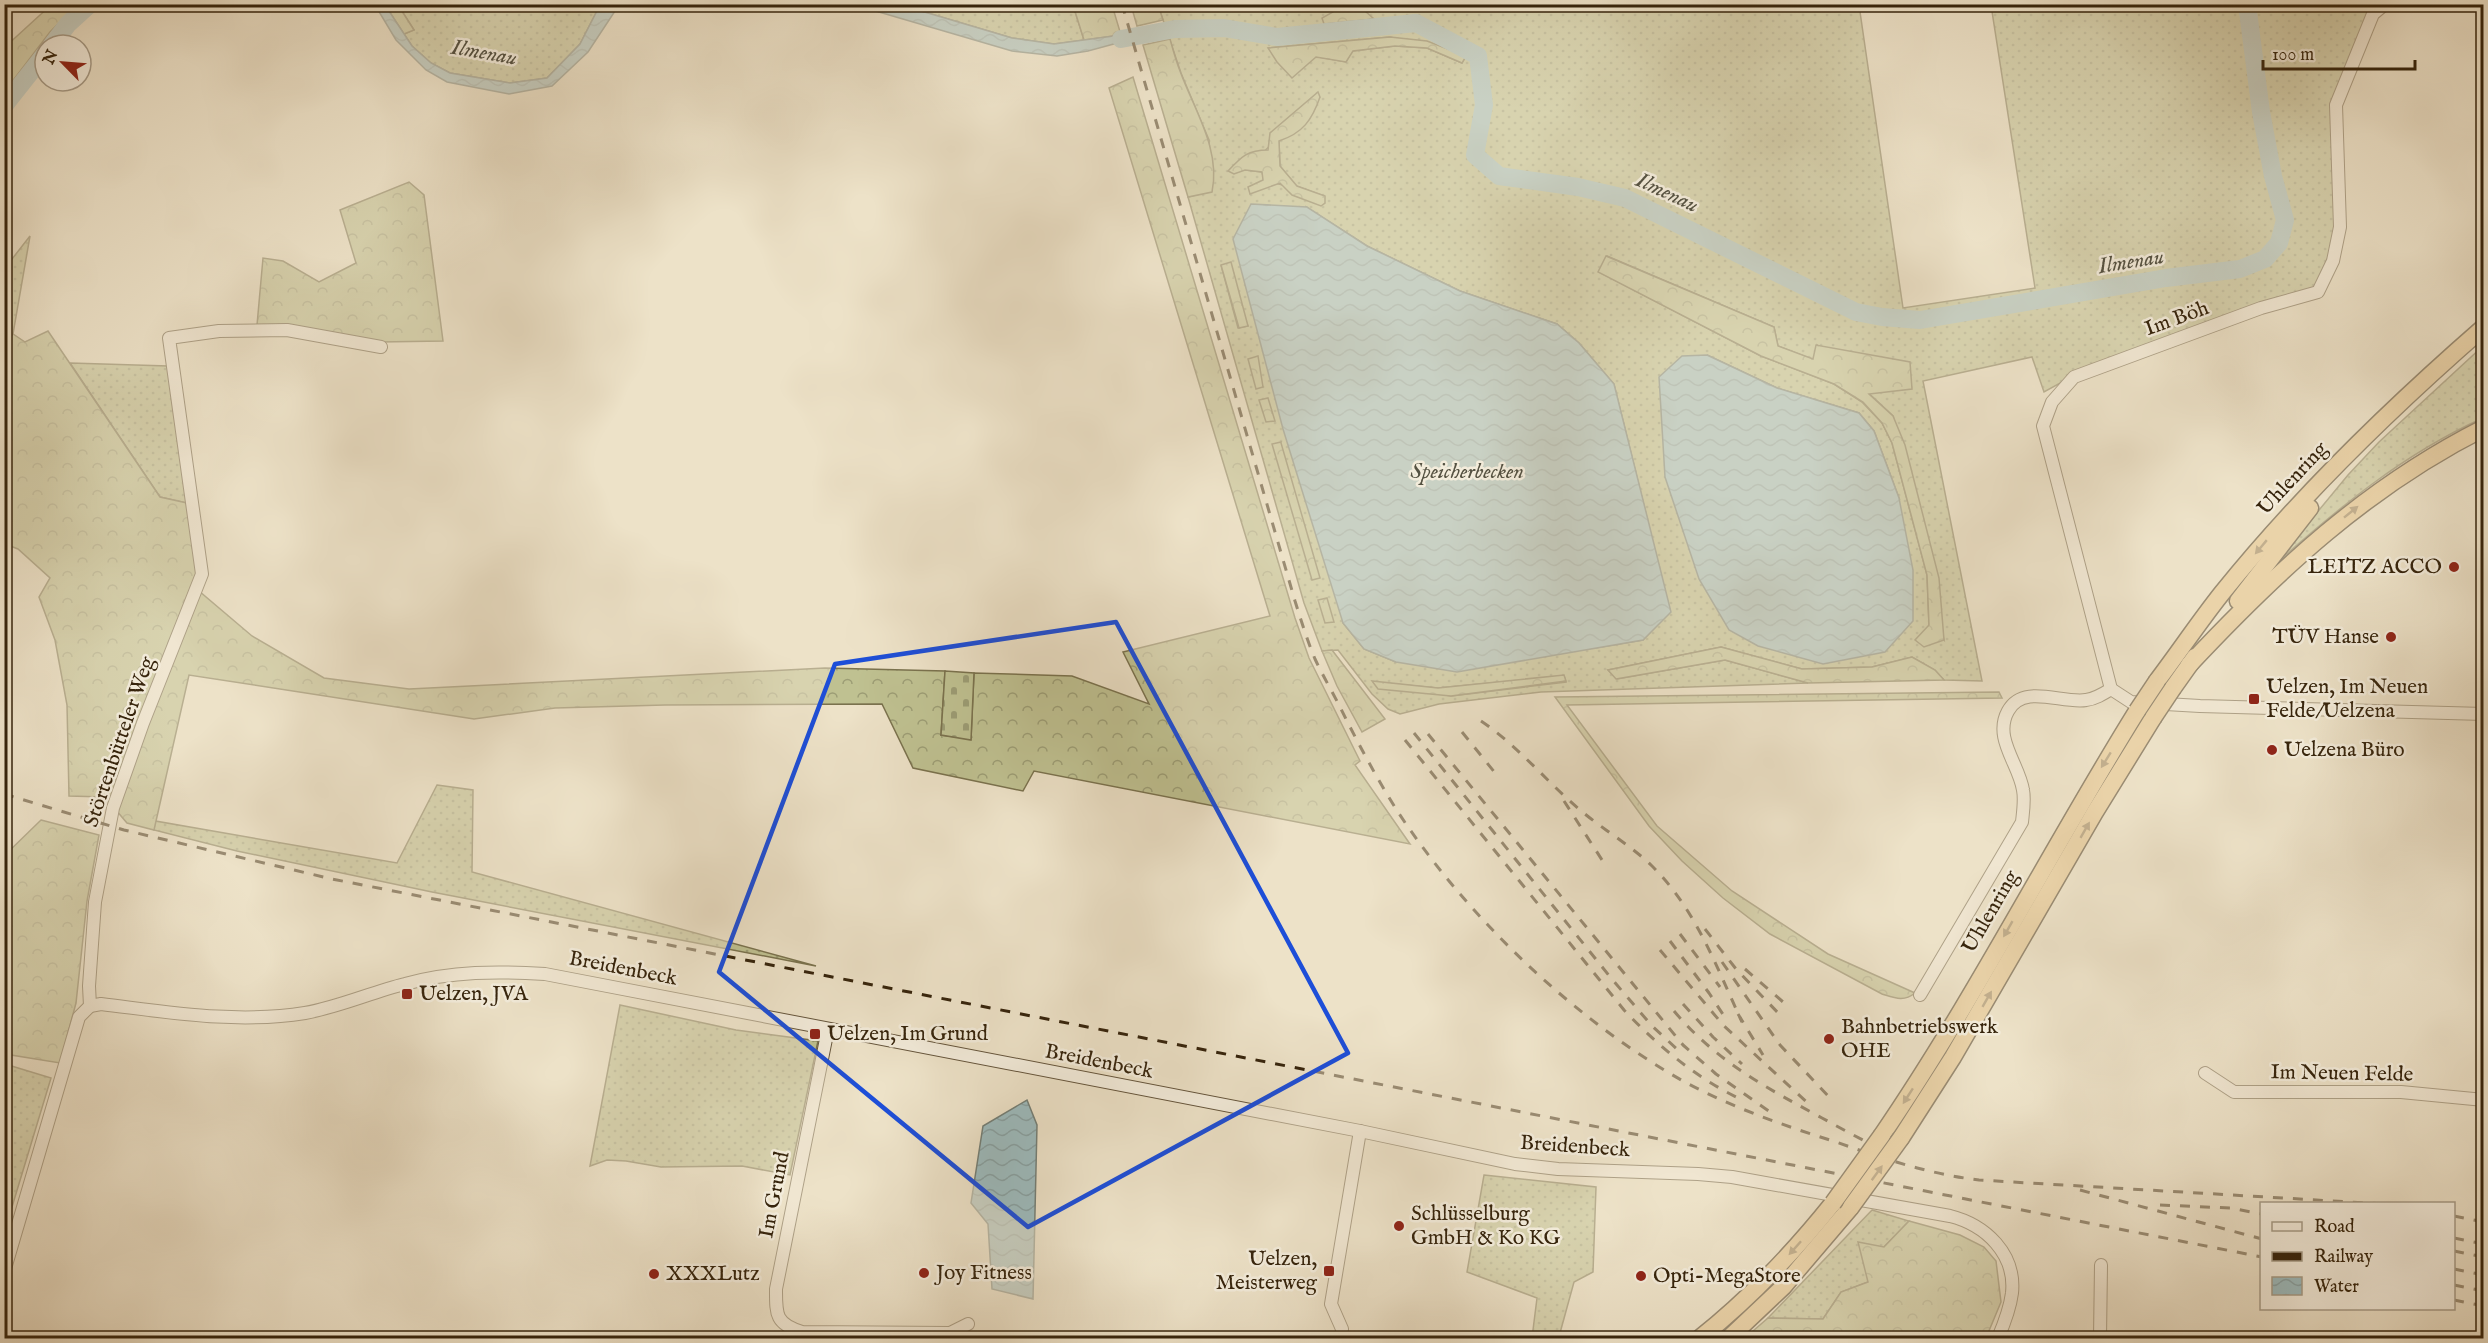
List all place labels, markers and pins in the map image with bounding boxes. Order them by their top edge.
place label: LEITZ ACCO [2308,554,2442,581]
marker: LEITZ ACCO [2447,560,2461,574]
place label: TÜV Hanse [2272,624,2379,651]
marker: TÜV Hanse [2384,630,2398,644]
place label: Uelzen, Im Neuen Felde/Uelzena [2266,674,2428,725]
marker: Uelzen, Im Neuen Felde/Uelzena [2247,692,2261,706]
place label: Uelzena Büro [2284,737,2405,764]
marker: Uelzena Büro [2265,743,2279,757]
place label: Uelzen, JVA [419,981,529,1008]
marker: Uelzen, JVA [400,987,414,1001]
place label: Bahnbetriebswerk OHE [1841,1014,1999,1065]
place label: Uelzen, Im Grund [827,1021,989,1048]
marker: Uelzen, Im Grund [808,1027,822,1041]
marker: Bahnbetriebswerk OHE [1822,1032,1836,1046]
place label: Schlüsselburg GmbH & Ko KG [1411,1201,1560,1252]
marker: Schlüsselburg GmbH & Ko KG [1392,1219,1406,1233]
place label: Uelzen, Meisterweg [1215,1246,1318,1297]
place label: Joy Fitness [934,1260,1032,1287]
place label: XXXLutz [666,1261,760,1288]
place label: Opti-MegaStore [1653,1263,1801,1290]
marker: Uelzen, Meisterweg [1322,1264,1336,1278]
marker: Joy Fitness [917,1266,931,1280]
marker: XXXLutz [647,1267,661,1281]
marker: Opti-MegaStore [1634,1269,1648,1283]

